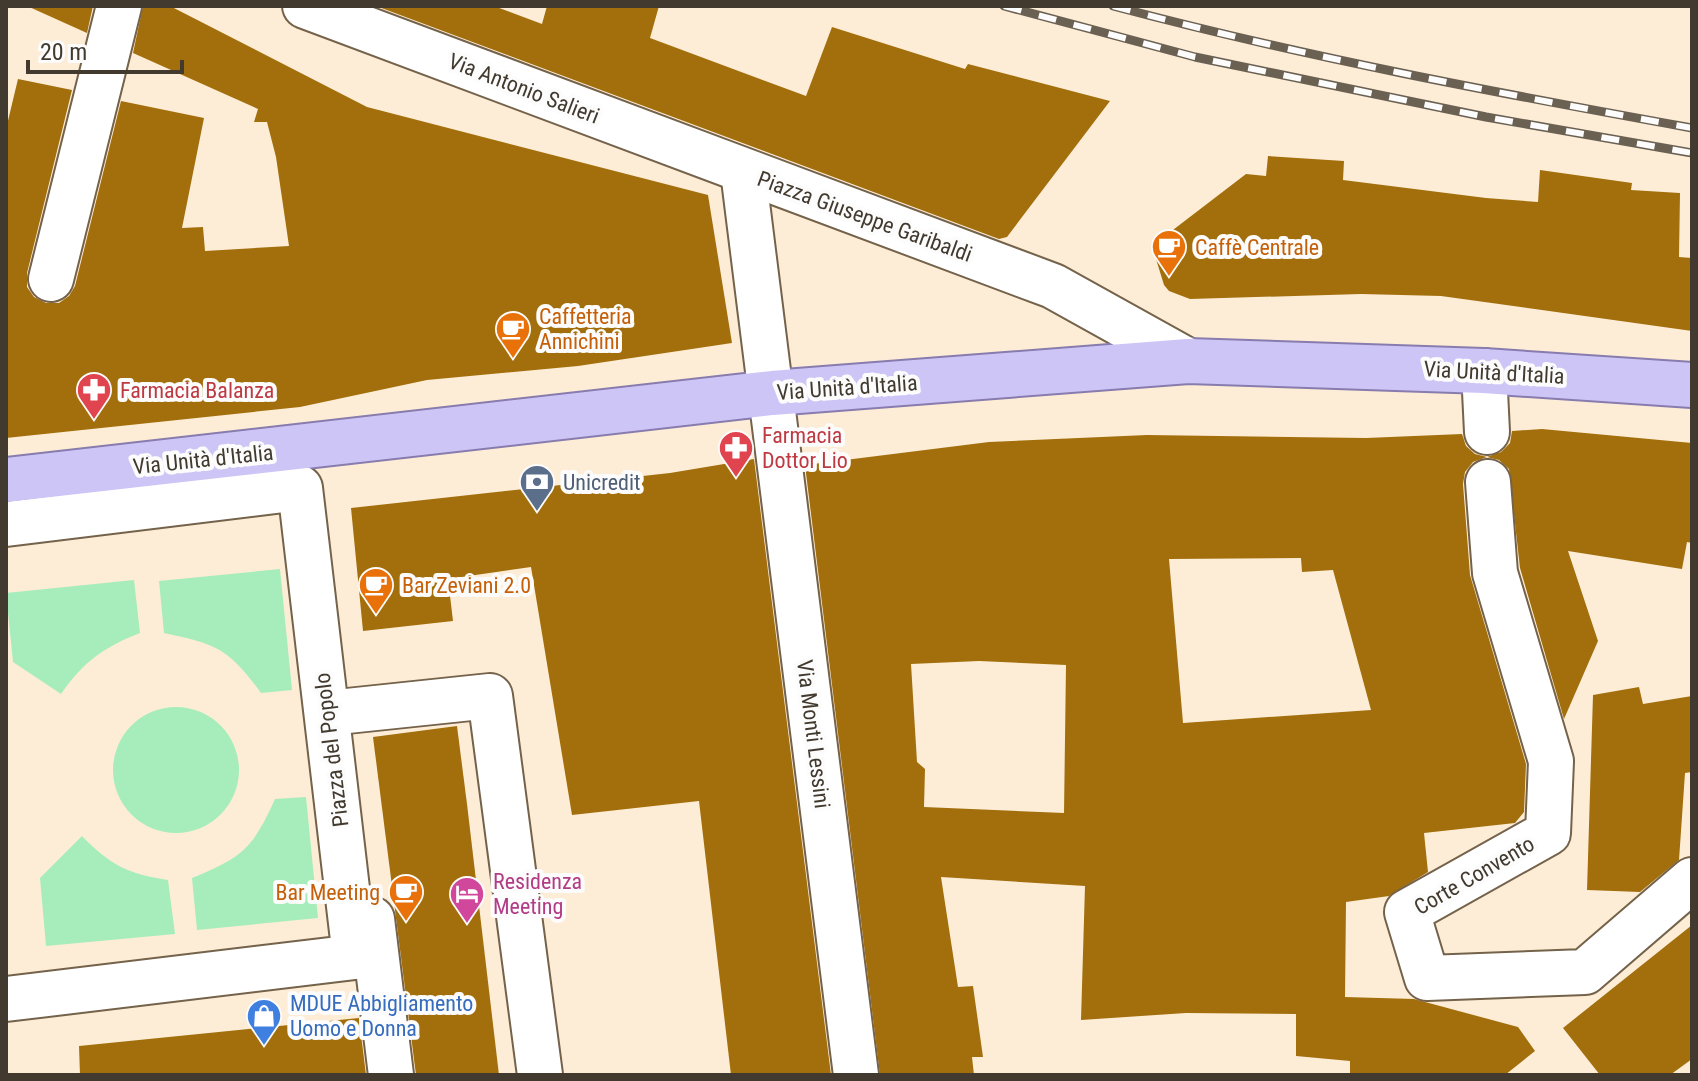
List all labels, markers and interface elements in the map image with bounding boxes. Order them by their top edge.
scale bar [28,24,182,74]
text: 20 m [40,38,87,66]
street label: Via Antonio Salieri [445,48,603,129]
street label: Piazza Giuseppe Garibaldi [754,166,976,267]
cafe icon: Caffè Centrale [1150,228,1188,278]
place label: Caffè Centrale [1195,235,1319,260]
place label: Caffetteria Annichini [539,304,632,354]
cafe icon: Caffetteria Annichini [494,310,532,360]
street label: Via Unità d'Italia [1423,356,1565,389]
street label: Via Unità d'Italia [776,370,918,405]
pharmacy icon: Farmacia Balanza [75,371,113,421]
place label: Farmacia Balanza [120,378,274,403]
place label: Farmacia Dottor Lio [762,423,848,473]
pharmacy icon: Farmacia Dottor Lio [717,429,755,479]
street label: Via Unità d'Italia [132,440,275,479]
bank icon: Unicredit [518,463,556,513]
place label: Unicredit [563,470,641,495]
cafe icon: Bar Zeviani 2.0 [357,566,395,616]
place label: Bar Zeviani 2.0 [402,573,531,598]
street label: Via Monti Lessini [792,658,835,810]
street label: Piazza del Popolo [310,671,353,828]
street label: Corte Convento [1410,831,1539,920]
place label: Residenza Meeting [493,869,582,919]
cafe icon: Bar Meeting [387,873,425,923]
hotel icon: Residenza Meeting [448,875,486,925]
place label: Bar Meeting [275,880,380,905]
place label: MDUE Abbigliamento Uomo e Donna [290,991,473,1041]
shop icon: MDUE Abbigliamento Uomo e Donna [245,997,283,1047]

